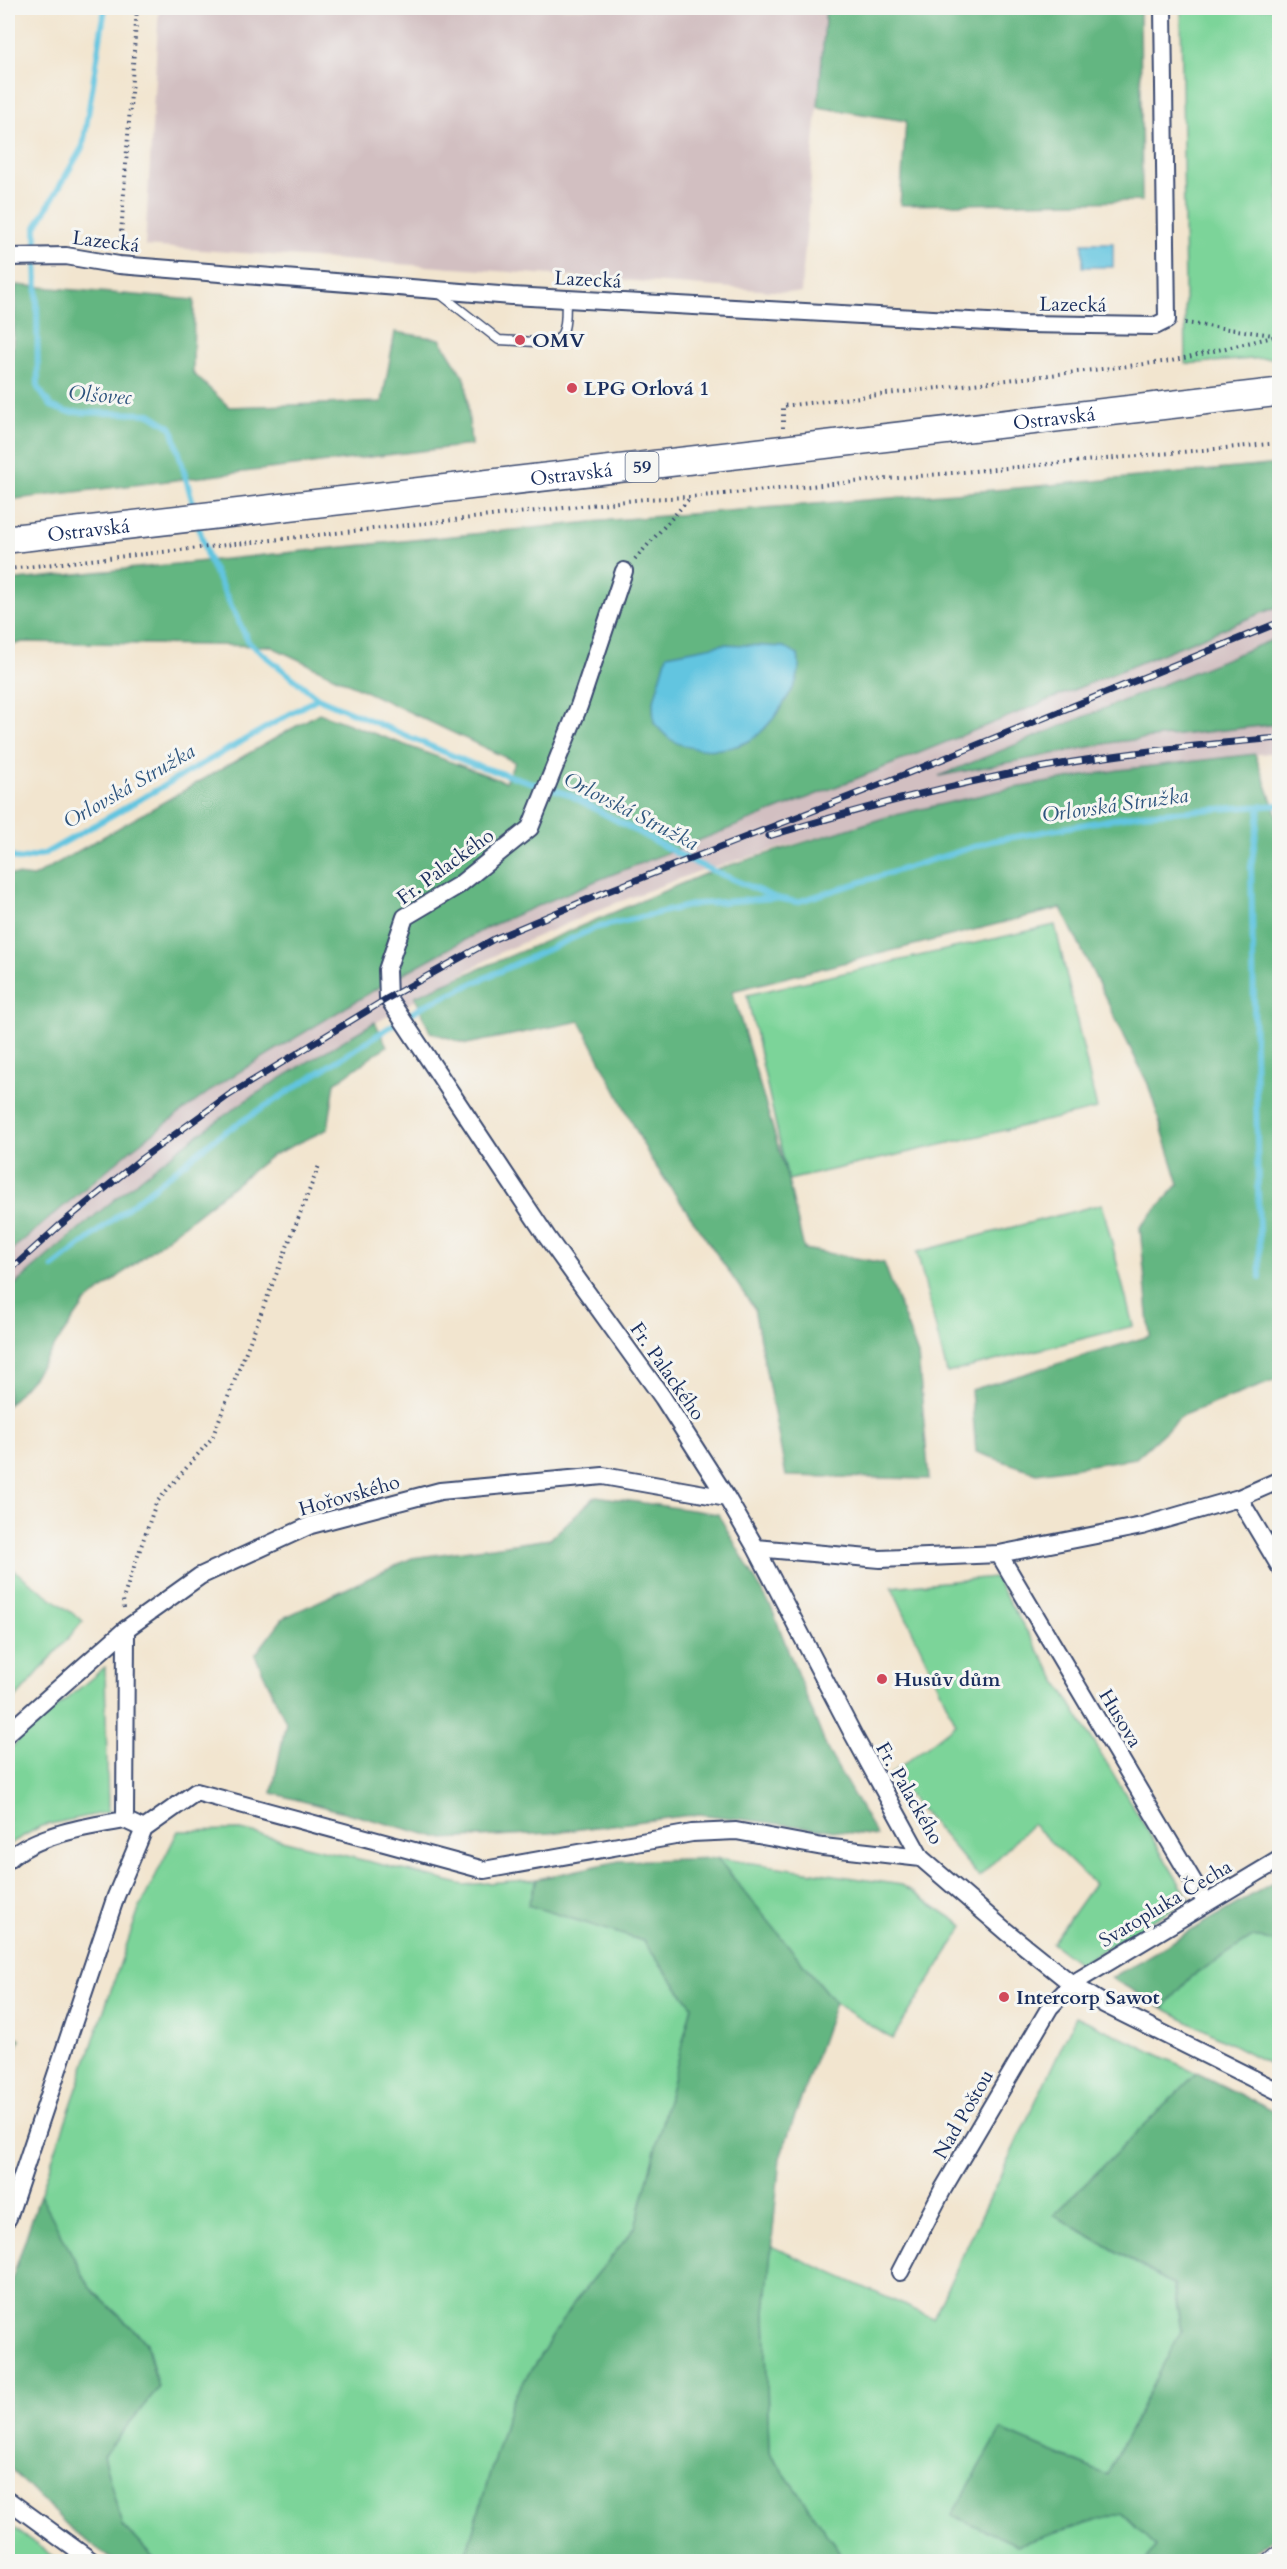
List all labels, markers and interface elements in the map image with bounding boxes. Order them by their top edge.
street label: Lazecká [71,224,141,259]
street label: Lazecká [554,264,623,295]
street label: Lazecká [1039,290,1107,319]
place label: OMV [532,327,585,354]
marker: OMV [513,333,527,347]
place label: LPG Orlová 1 [584,375,709,402]
water label: Olšovec [67,379,133,412]
marker: LPG Orlová 1 [565,381,579,395]
street label: Ostravská [1012,400,1097,437]
road number: 59 [626,452,658,482]
street label: Ostravská [529,456,614,493]
street label: Ostravská [46,512,131,548]
water label: Orlovská Stružka [58,737,200,836]
water label: Orlovská Stružka [558,765,703,858]
water label: Orlovská Stružka [1040,781,1190,830]
street label: Fr. Palackého [391,822,500,911]
street label: Fr. Palackého [624,1317,711,1426]
street label: Hořovského [295,1468,403,1523]
place label: Husův dům [894,1666,1001,1693]
marker: Husův dům [875,1672,889,1686]
street label: Husova [1093,1684,1149,1753]
street label: Fr. Palackého [869,1737,950,1850]
street label: Svatopluka Čecha [1094,1853,1237,1954]
place label: Intercorp Sawot [1016,1984,1160,2011]
marker: Intercorp Sawot [997,1990,1011,2004]
street label: Nad Poštou [927,2065,1000,2164]

